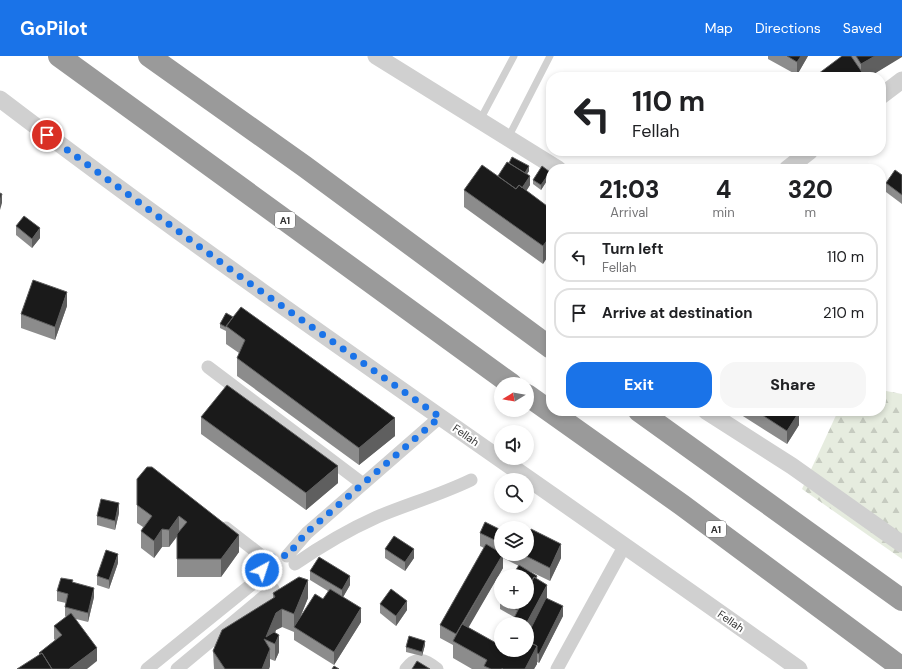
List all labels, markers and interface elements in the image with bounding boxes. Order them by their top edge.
text: GoPilot [20,16,88,41]
text: Map [705,19,733,37]
text: Directions [755,19,821,37]
text: Saved [843,19,882,37]
text: 110 m [632,83,705,120]
icon: left [566,88,618,140]
pin [30,118,64,152]
text: Fellah [632,119,680,143]
icon: arrive [36,124,58,146]
text: 21:03 [599,174,659,205]
text: 4 [716,174,731,205]
text: 320 [788,174,833,205]
text: Arrival [610,204,648,221]
text: min [712,204,735,221]
text: m [805,204,816,221]
road number: A1 [275,212,295,228]
text: Turn left [602,239,663,259]
icon: left [568,246,590,268]
text: 110 m [827,247,864,267]
text: Fellah [602,259,636,276]
icon: arrive [568,302,590,324]
text: Arrive at destination [602,303,753,323]
text: 210 m [823,303,864,323]
button: Exit [566,362,712,408]
button: Share [720,362,866,408]
north arrow [494,377,534,417]
map controls [494,377,534,657]
street label: Fellah [450,421,482,449]
button: sound [494,425,534,465]
button: search [494,473,534,513]
button: layers [494,521,534,561]
road number: A1 [706,521,726,537]
position arrow [241,549,283,591]
button: + [494,569,534,609]
street label: Fellah [715,607,747,635]
button: − [494,617,534,657]

